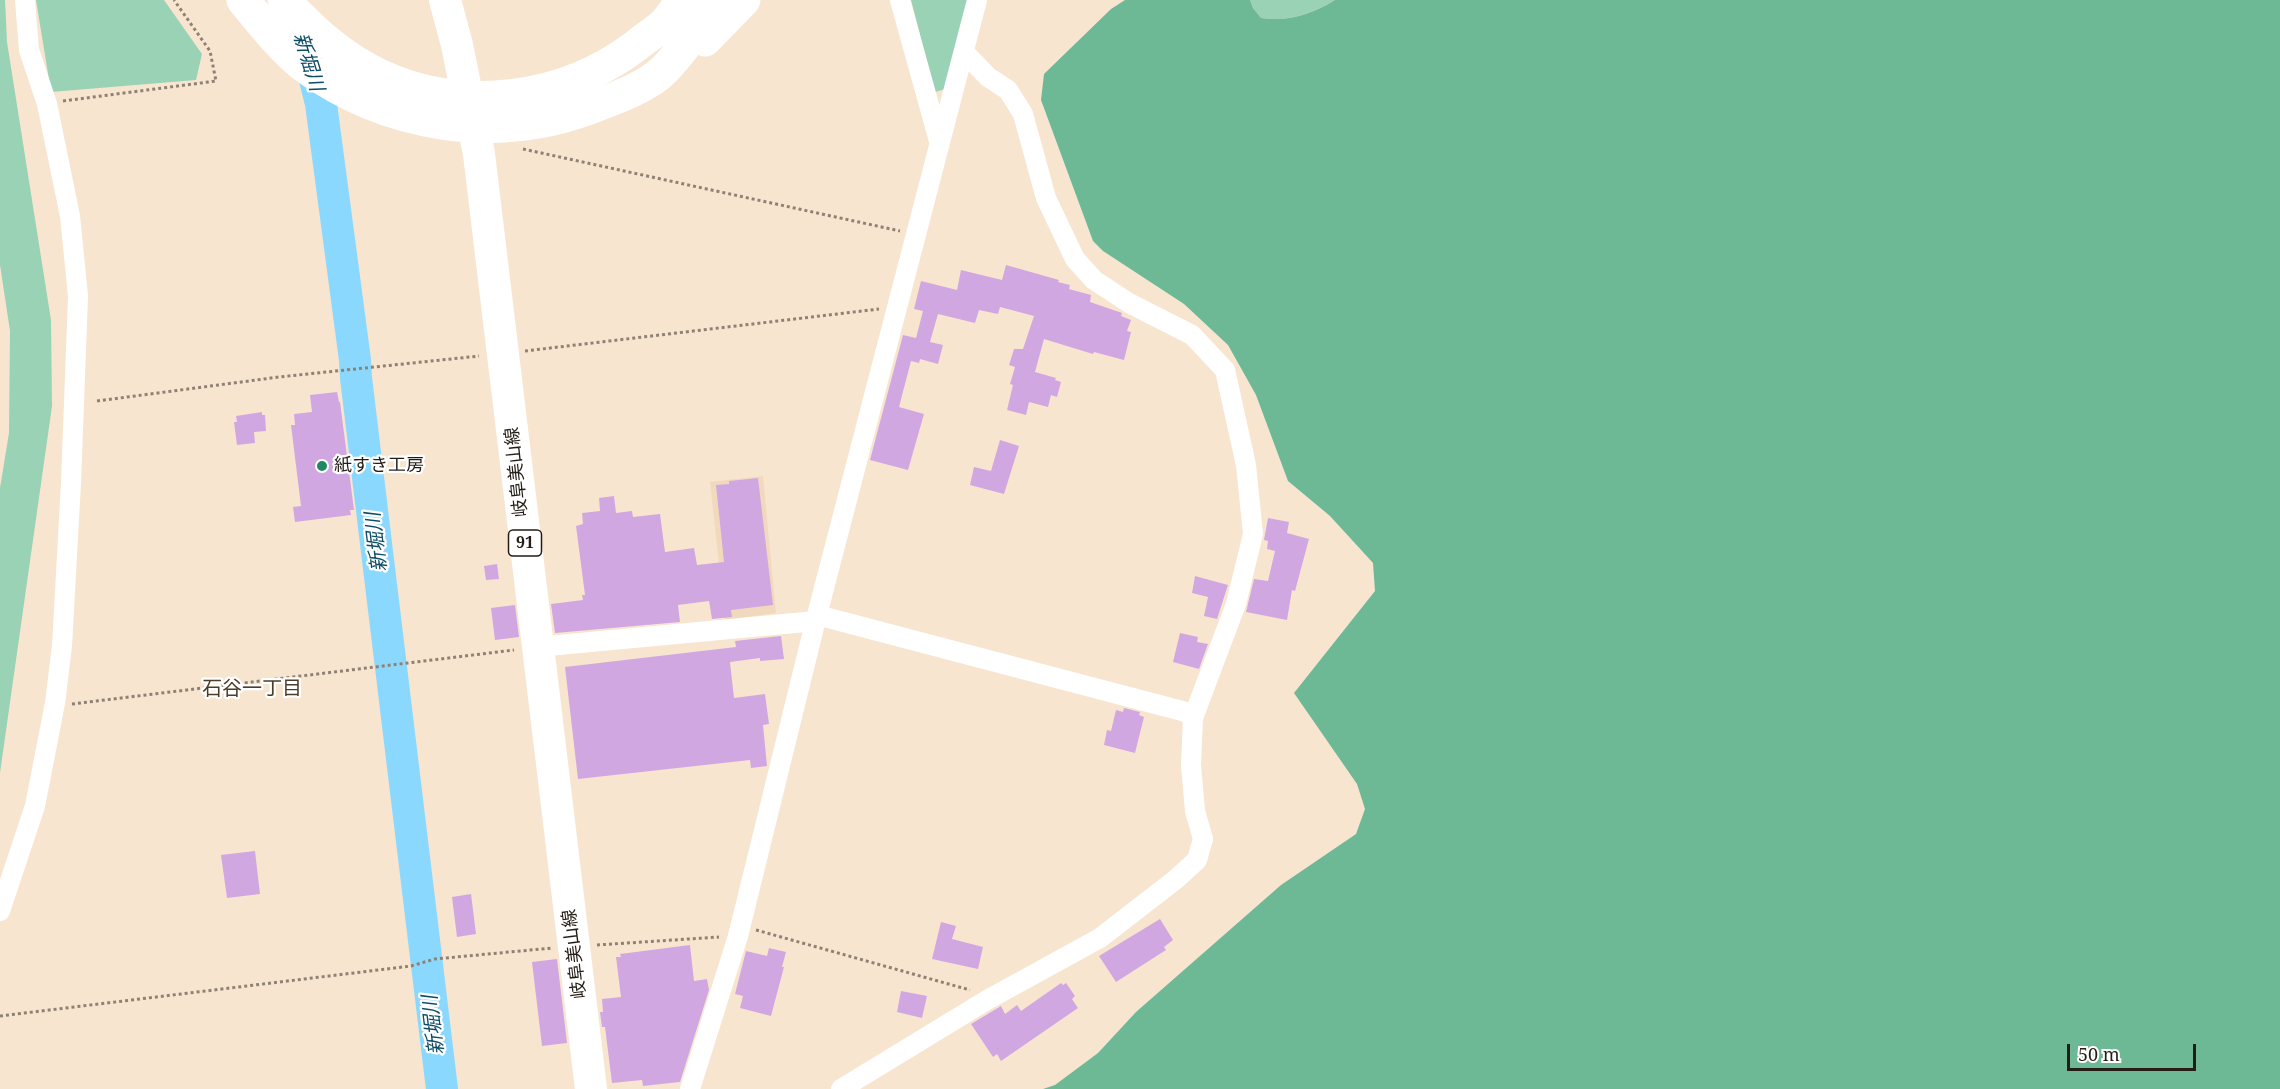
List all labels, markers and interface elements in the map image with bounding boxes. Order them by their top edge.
water label: 新堀川 [288,30,328,94]
street label: 岐阜美山線 [502,426,532,518]
place label: 紙すき工房 [334,455,424,477]
marker: 紙すき工房 [315,459,329,473]
water label: 新堀川 [361,511,393,573]
road number: 91 [508,530,542,556]
district label: 石谷一丁目 [202,677,302,701]
street label: 岐阜美山線 [559,908,591,1000]
water label: 新堀川 [418,994,450,1056]
scale bar [2070,1032,2199,1070]
text: 50 m [2078,1042,2120,1066]

